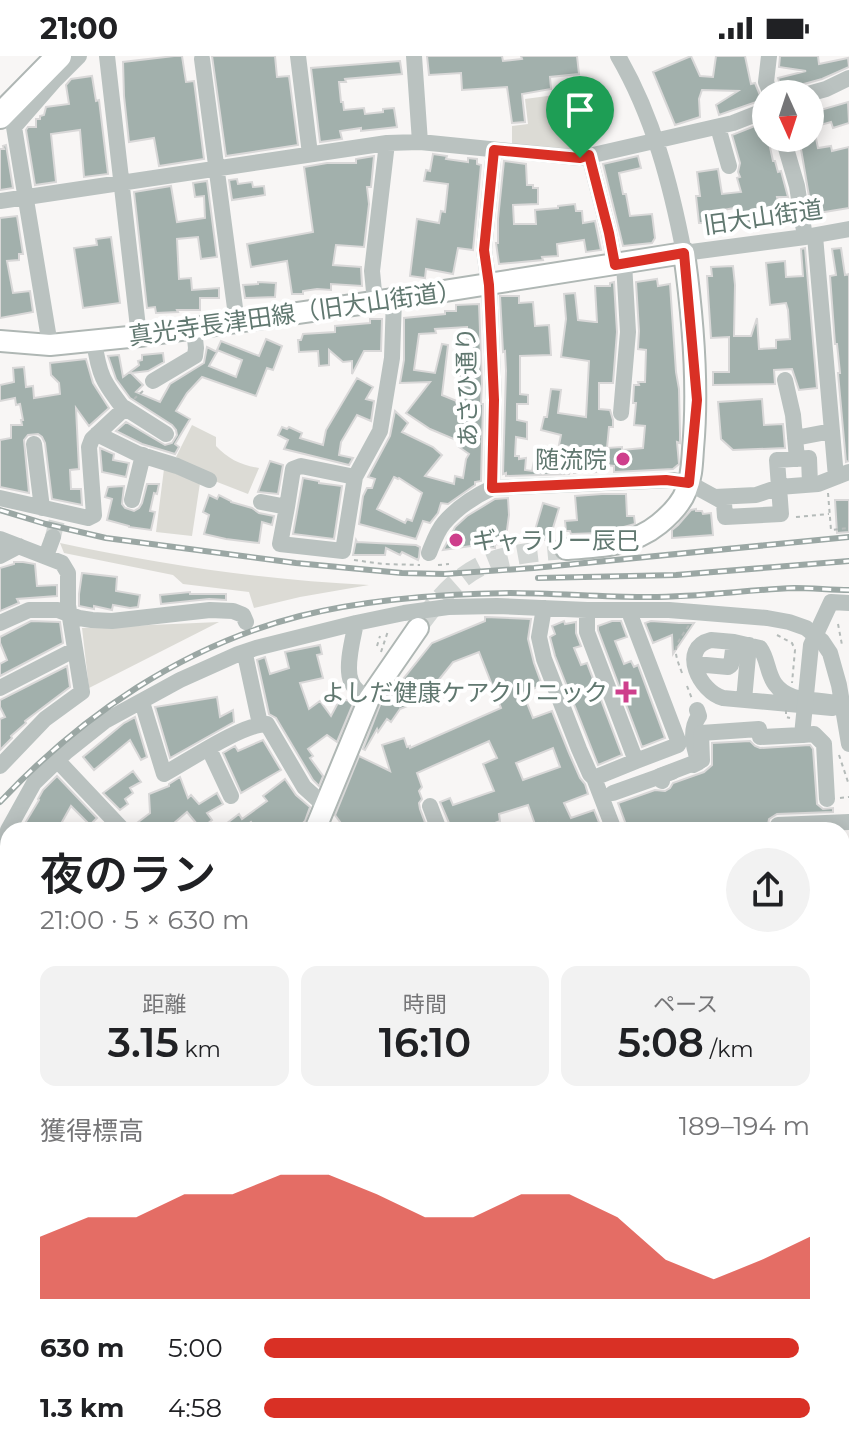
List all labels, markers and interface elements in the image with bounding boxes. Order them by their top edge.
text: 21:00 [40,10,118,47]
pin [546,76,614,158]
north arrow [752,80,824,152]
map controls [752,80,824,152]
icon: arrive [558,88,602,132]
street label: 旧大山街道 [702,194,824,240]
street label: 真光寺長津田線（旧大山街道） [127,275,463,351]
street label: あさひ通り [451,327,483,447]
place label: 随流院 [535,445,607,474]
marker: 随流院 [614,450,632,468]
place label: ギャラリー辰巳 [472,526,640,555]
marker: ギャラリー辰巳 [447,531,465,549]
place label: よしだ健康ケアクリニック [321,678,608,707]
marker: よしだ健康ケアクリニック [615,681,637,703]
text: 夜のラン [40,847,216,901]
button: share [726,848,810,932]
text: 21:00 · 5 × 630 m [40,904,250,936]
text: 距離 [142,991,186,1018]
text: 時間 [403,991,447,1018]
text: ペース [653,991,718,1018]
text: 3.15 [108,1018,179,1067]
text: 16:10 [379,1018,471,1067]
text: 5:08 [618,1018,704,1067]
text: km [179,1036,221,1063]
text: /km [704,1036,754,1063]
text: 189–194 m [679,1110,810,1142]
text: 獲得標高 [40,1115,144,1147]
text: 630 m [40,1332,124,1364]
text: 5:00 [168,1332,223,1364]
text: 1.3 km [40,1392,124,1424]
text: 4:58 [168,1392,222,1424]

